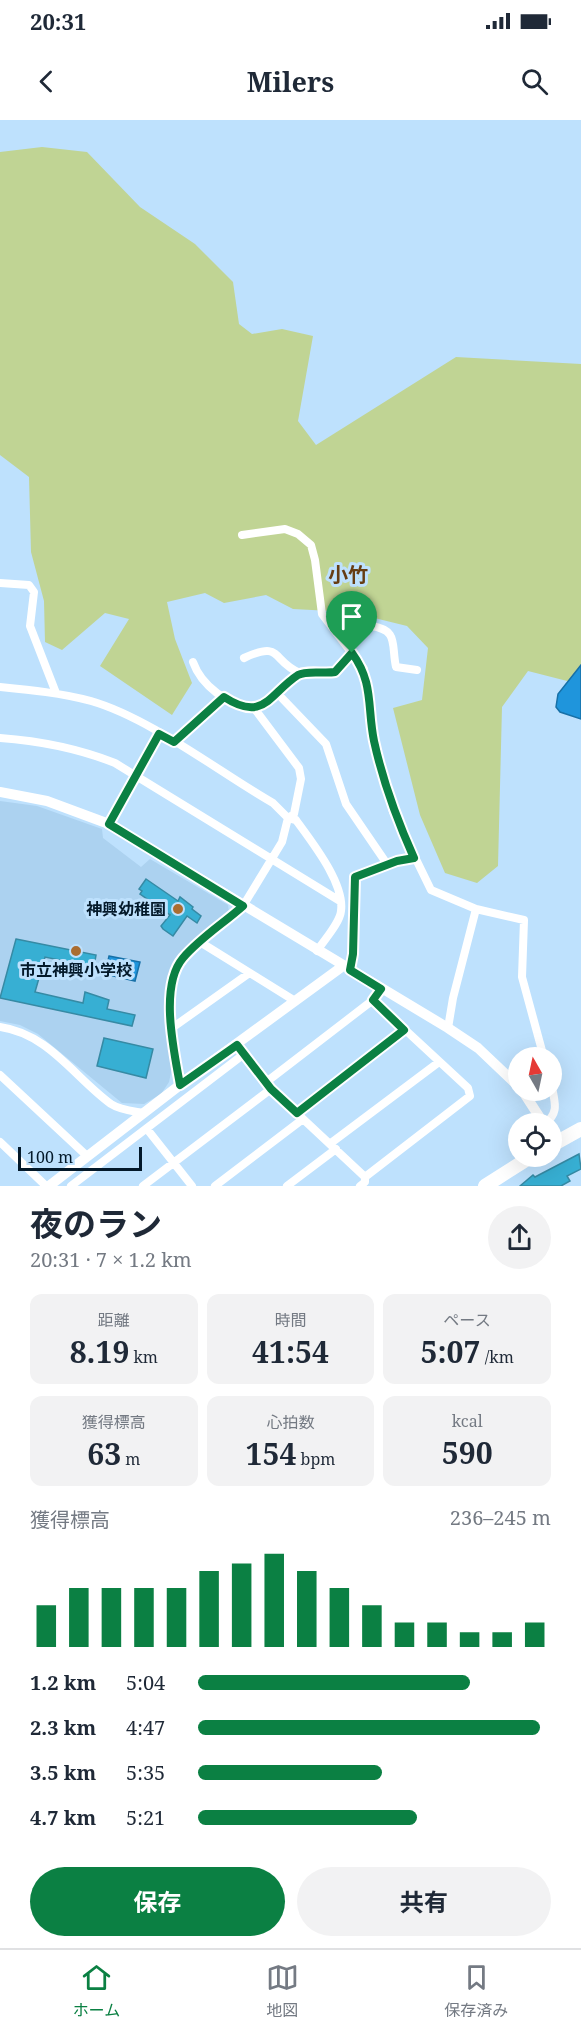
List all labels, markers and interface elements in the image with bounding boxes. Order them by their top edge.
text: 20:31 [30,6,86,36]
text: Milers [247,63,334,100]
icon: back [30,65,63,98]
icon: search [518,65,551,98]
district label: 小竹 [328,561,368,588]
pin [326,591,377,653]
icon: arrive [335,600,368,633]
place label: 神興幼稚園 [86,898,166,920]
marker: 神興幼稚園 [171,902,185,916]
marker: 市立神興小学校 [69,944,83,958]
place label: 市立神興小学校 [20,959,132,981]
north arrow [508,1047,562,1101]
map controls [508,1047,562,1167]
button: locate [508,1113,562,1167]
scale bar [18,1144,142,1172]
text: 100 m [27,1146,73,1168]
text: 夜のラン [30,1201,162,1246]
button: share [488,1206,551,1269]
text: 20:31 · 7 × 1.2 km [30,1246,192,1273]
text: 距離 [98,1309,130,1331]
text: 時間 [274,1309,307,1331]
text: ペース [444,1309,491,1331]
text: 8.19 [70,1331,129,1372]
text: 41:54 [252,1331,329,1372]
text: 5:07 [421,1331,481,1372]
text: km [129,1346,158,1368]
text: /km [481,1346,514,1368]
text: kcal [452,1410,483,1432]
text: 獲得標高 [82,1411,146,1433]
text: 心拍数 [266,1411,315,1433]
text: 590 [442,1432,493,1473]
text: 63 [87,1433,121,1474]
text: 154 [246,1433,296,1474]
text: m [121,1448,140,1470]
text: bpm [296,1448,335,1470]
text: 236–245 m [450,1504,551,1531]
text: 獲得標高 [30,1506,110,1533]
text: 1.2 km [30,1669,96,1696]
text: 5:04 [126,1669,165,1696]
text: 2.3 km [30,1714,96,1741]
text: 4:47 [126,1714,165,1741]
text: 3.5 km [30,1759,96,1786]
text: 5:35 [126,1759,165,1786]
text: 4.7 km [30,1804,96,1831]
text: 5:21 [126,1804,165,1831]
button: 保存 [30,1867,285,1936]
button: 共有 [297,1867,551,1936]
tab: ホーム [73,1961,120,2021]
tab: 地図 [266,1961,299,2021]
tab: 保存済み [444,1961,508,2021]

